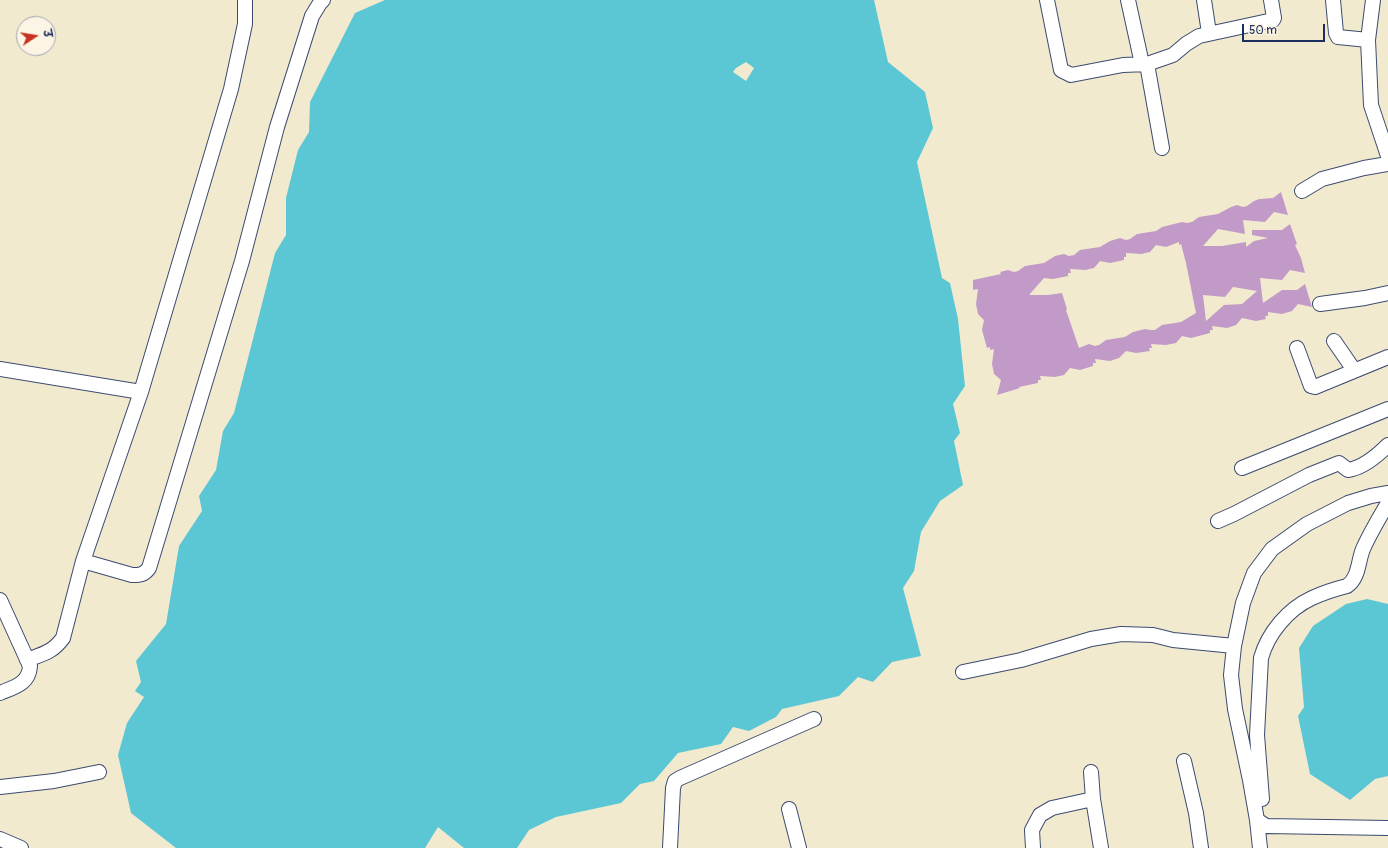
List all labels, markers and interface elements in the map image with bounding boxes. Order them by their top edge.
north arrow [16,16,56,56]
scale bar [1244,16,1327,42]
text: 50 m [1249,23,1277,38]
text: उ [40,29,54,39]

